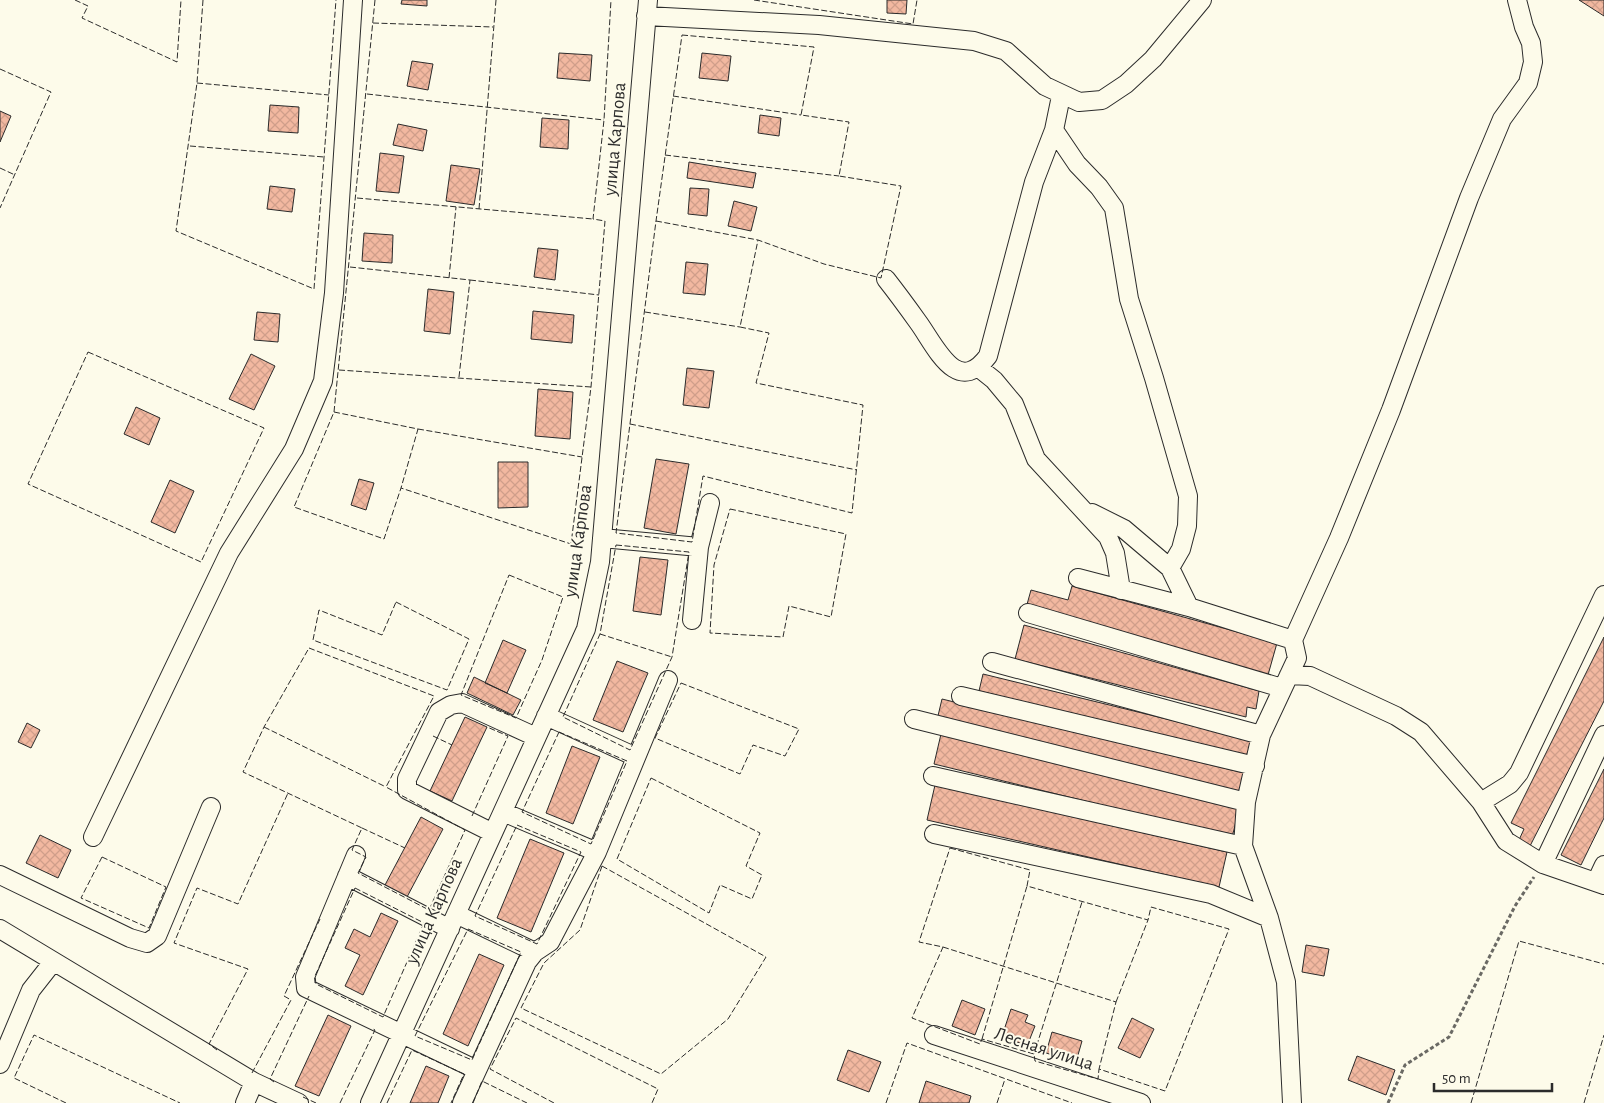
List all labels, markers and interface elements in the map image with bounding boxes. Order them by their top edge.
street label: улица Карпова [600,81,629,198]
street label: улица Карпова [561,483,595,600]
street label: улица Карпова [402,855,466,968]
street label: Лесная улица [992,1024,1096,1074]
scale bar [1434,1060,1552,1092]
text: 50 m [1442,1071,1471,1086]

